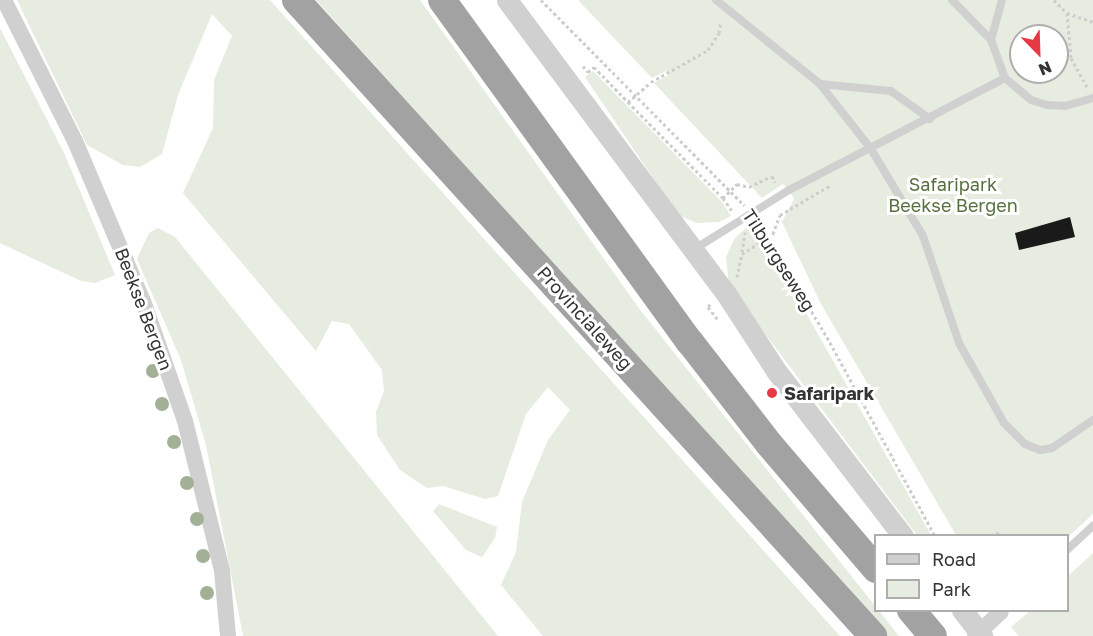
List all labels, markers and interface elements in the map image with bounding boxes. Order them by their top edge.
north arrow [1009,24,1069,84]
text: N [1036,57,1055,80]
park label: Safaripark Beekse Bergen [888,174,1018,216]
street label: Tilburgseweg [738,205,820,315]
street label: Beekse Bergen [111,245,177,373]
street label: Provincialeweg [533,262,637,374]
place label: Safaripark [784,382,874,404]
marker: Safaripark [765,386,779,400]
legend [874,534,1069,612]
text: Road [932,548,976,570]
text: Park [932,578,971,600]

